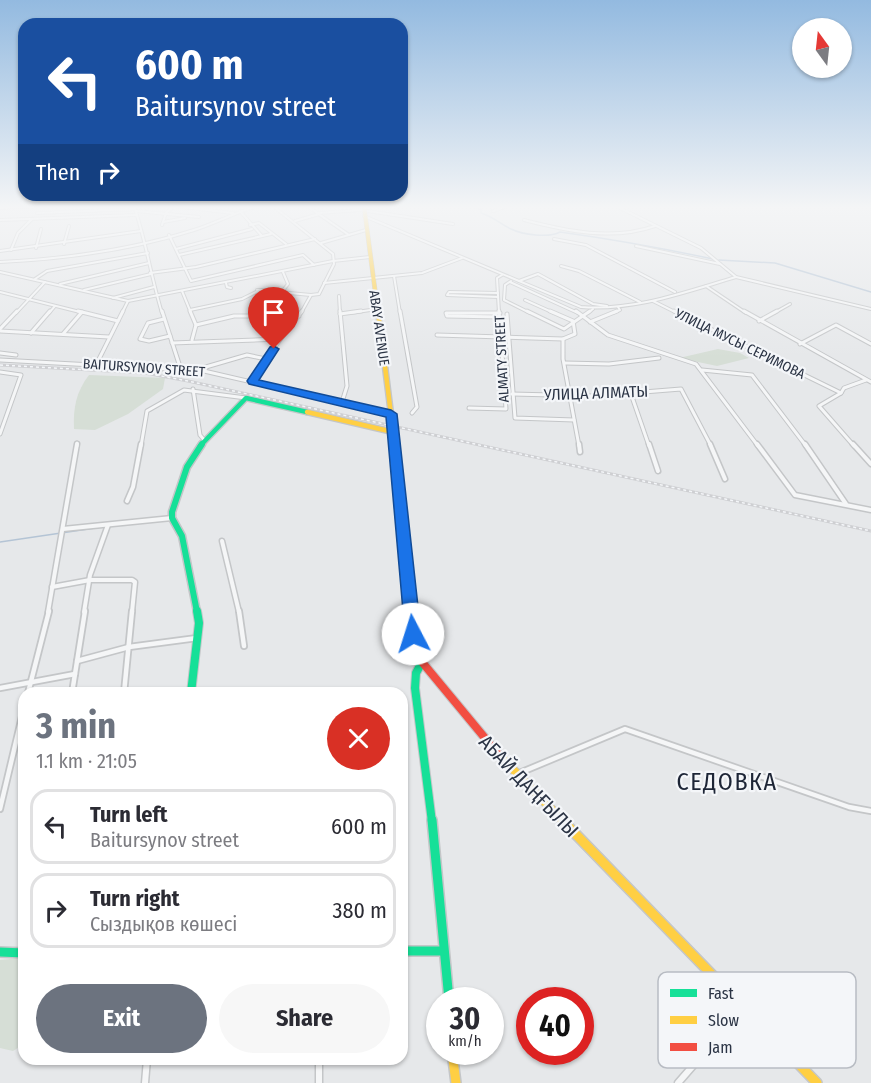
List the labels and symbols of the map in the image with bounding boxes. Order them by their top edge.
north arrow [792,18,852,78]
pin [248,287,299,349]
street label: ABAY AVENUE [365,289,393,367]
street label: УЛИЦА МУСЫ СЕРИМОВА [671,305,808,383]
street label: ALMATY STREET [491,315,513,403]
street label: BAITURSYNOV STREET [82,355,206,381]
street label: УЛИЦА АЛМАТЫ [542,382,649,404]
position arrow [381,602,445,666]
street label: АБАЙ ДАҢҒЫЛЫ [474,730,584,842]
district label: СЕДОВКА [676,768,778,796]
legend [658,972,856,1068]
text: Fast [708,984,735,1003]
speed limit sign: 40 [516,987,594,1065]
text: Slow [708,1011,739,1030]
text: Jam [708,1038,733,1057]

